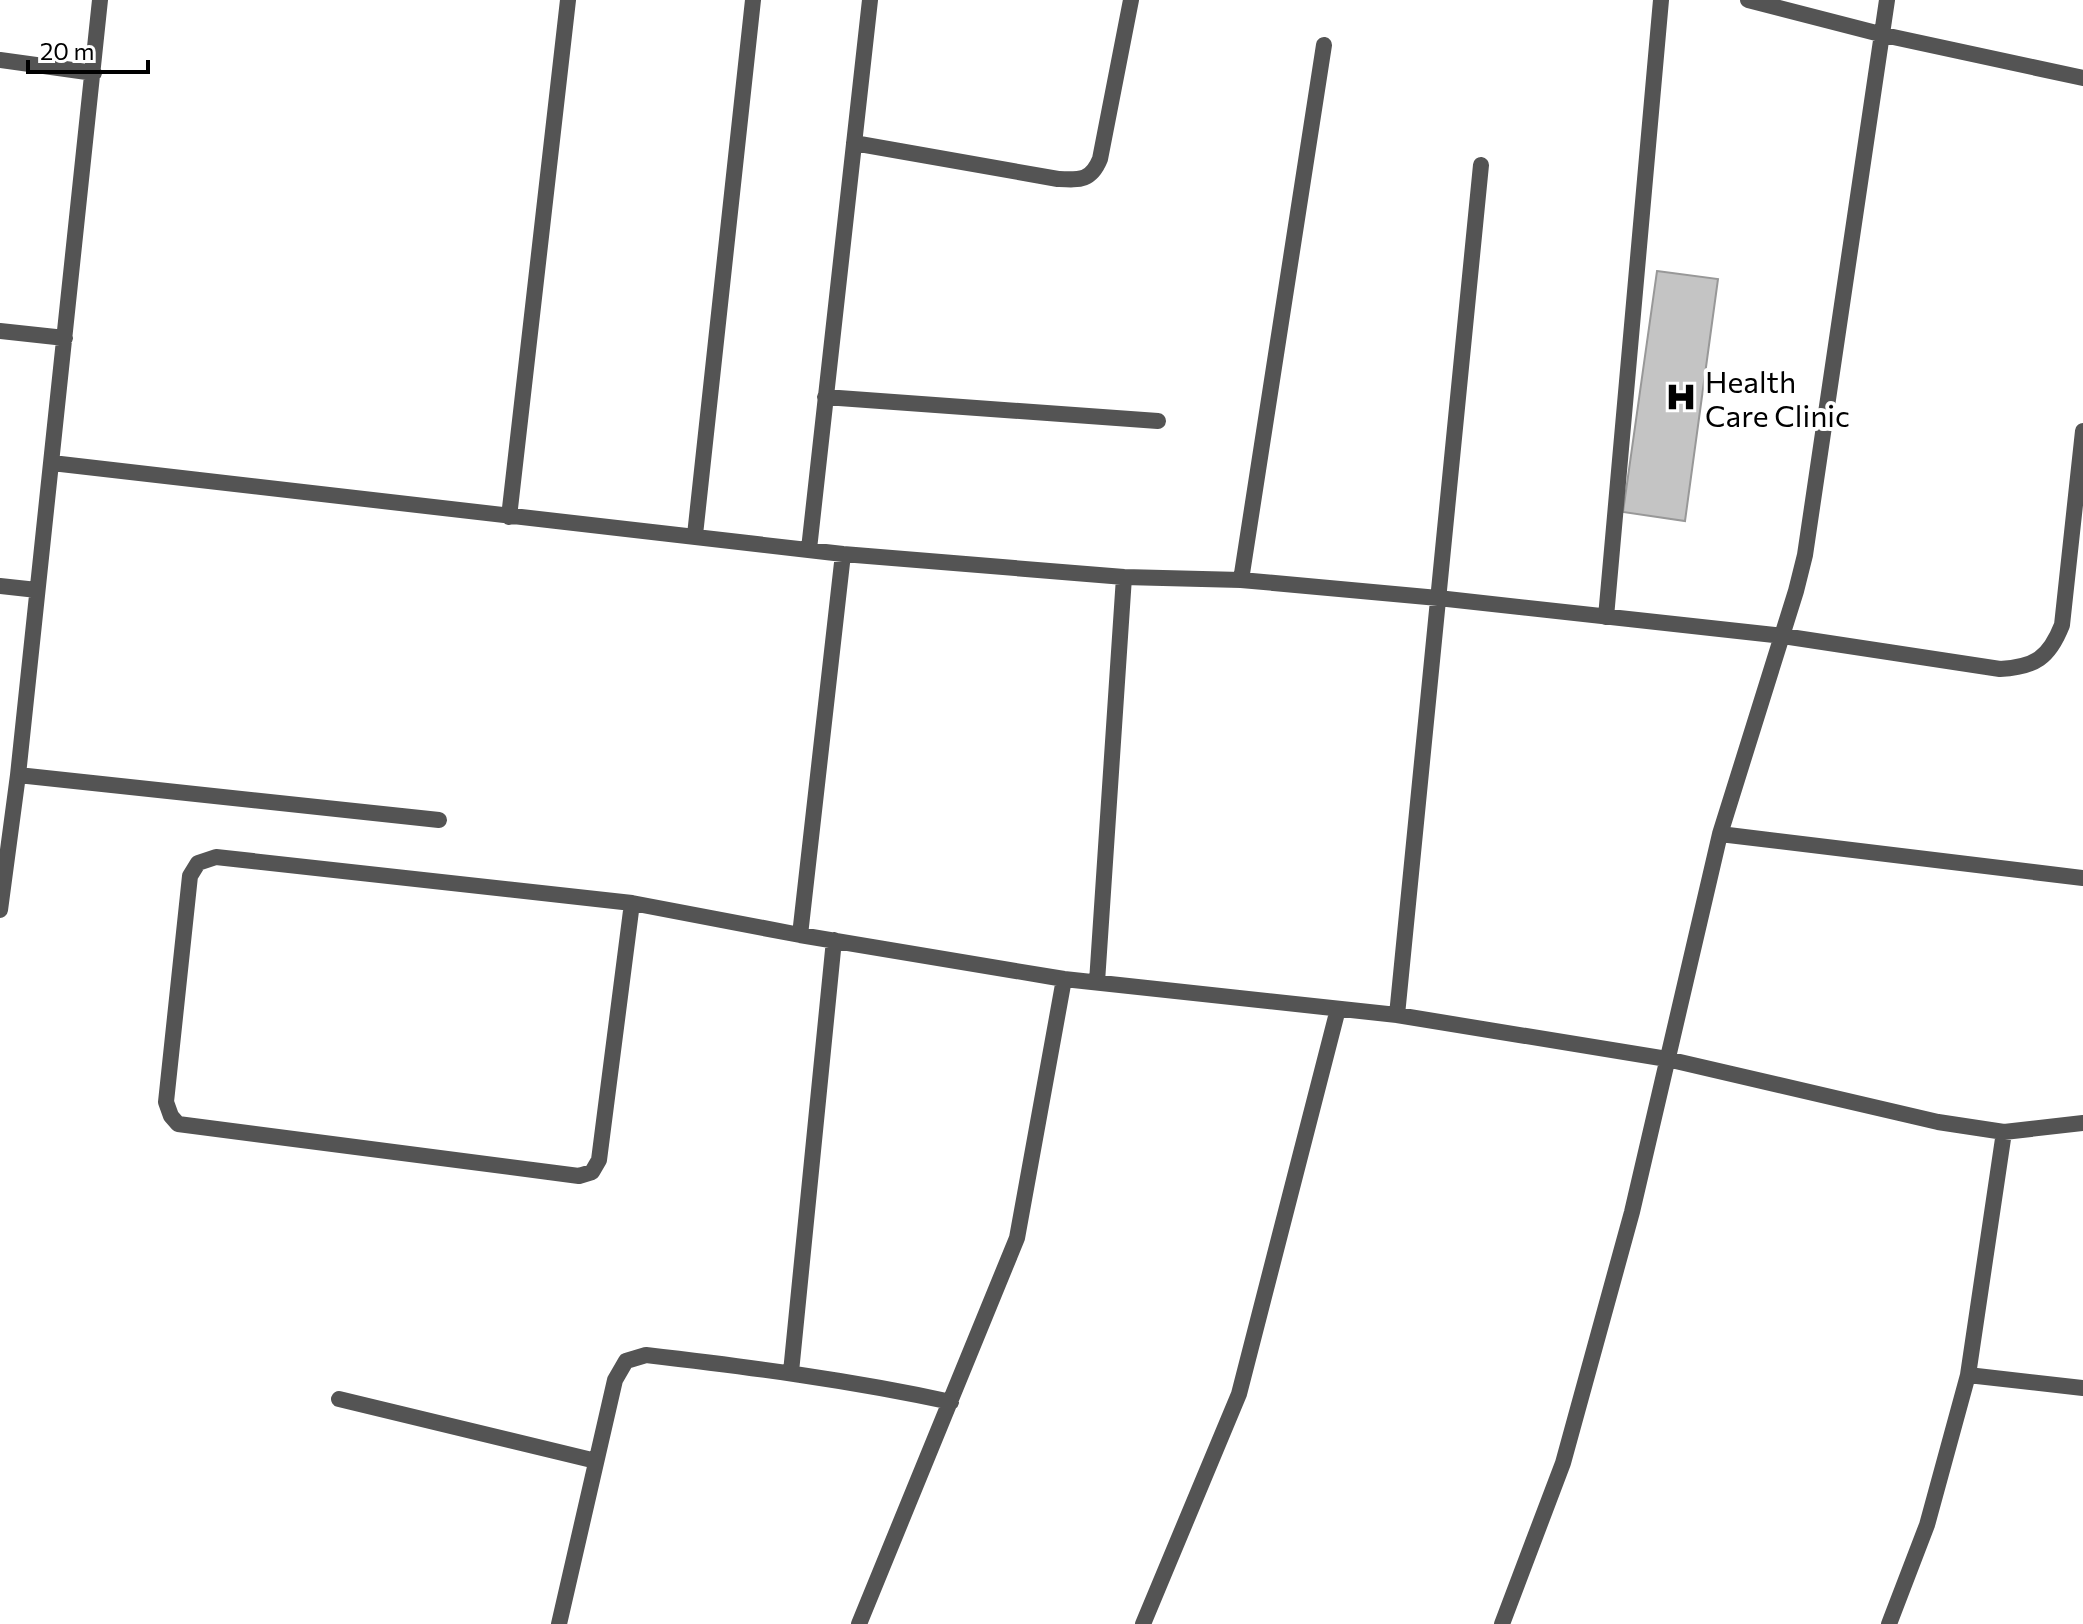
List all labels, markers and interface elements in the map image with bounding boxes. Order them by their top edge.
scale bar [28,24,148,74]
text: 20 m [40,36,94,65]
place label: Health Care Clinic [1705,362,1850,433]
hospital icon: Health Care Clinic [1664,380,1698,414]

